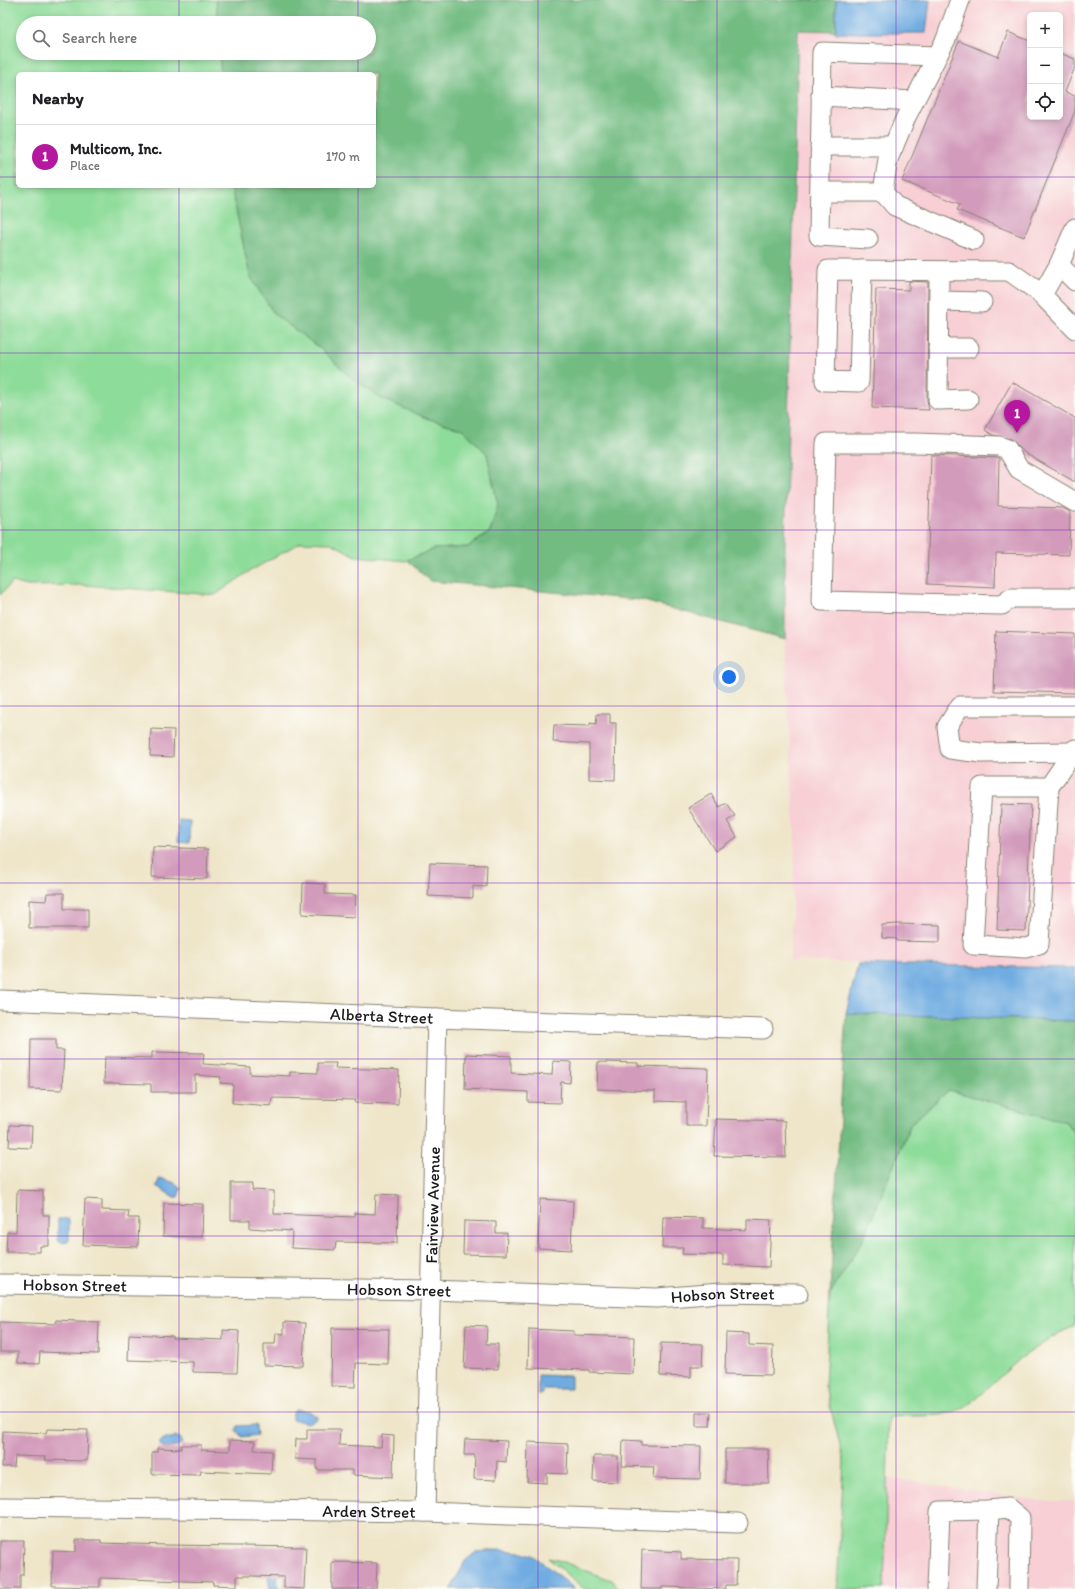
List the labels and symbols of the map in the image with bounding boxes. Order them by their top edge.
pin: 1 [1004,400,1030,433]
your location [719,667,739,687]
street label: Alberta Street [330,1004,434,1028]
street label: Fairview Avenue [421,1146,444,1264]
street label: Hobson Street [23,1274,127,1296]
street label: Hobson Street [347,1279,451,1301]
street label: Hobson Street [670,1283,775,1307]
street label: Arden Street [322,1501,416,1522]

